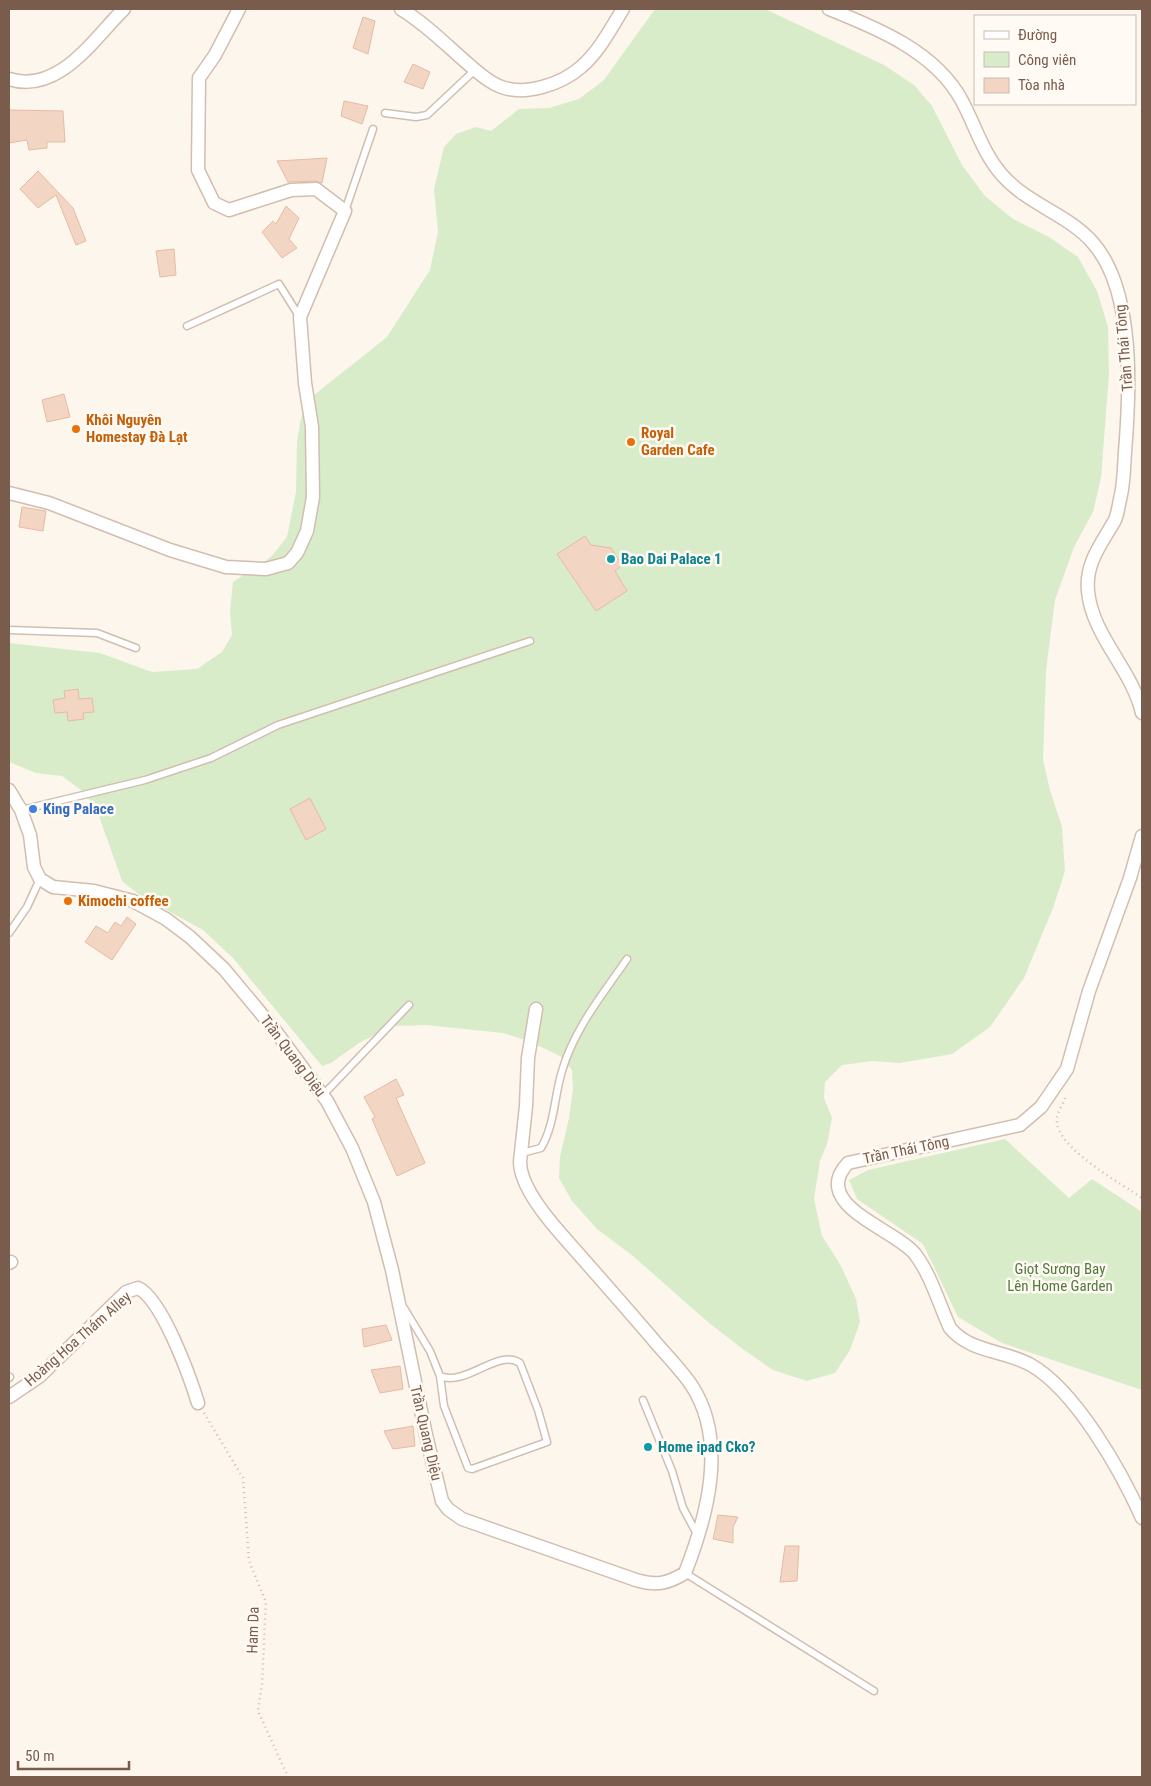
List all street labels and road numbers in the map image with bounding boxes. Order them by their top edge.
street label: Trần Thái Tông [1111,304,1137,392]
street label: Trần Quang Diệu [257,1012,329,1100]
street label: Trần Thái Tông [861,1132,951,1168]
street label: Hoàng Hoa Thám Alley [21,1288,135,1390]
street label: Trần Quang Diệu [406,1384,446,1482]
street label: Ham Da [243,1606,263,1654]

